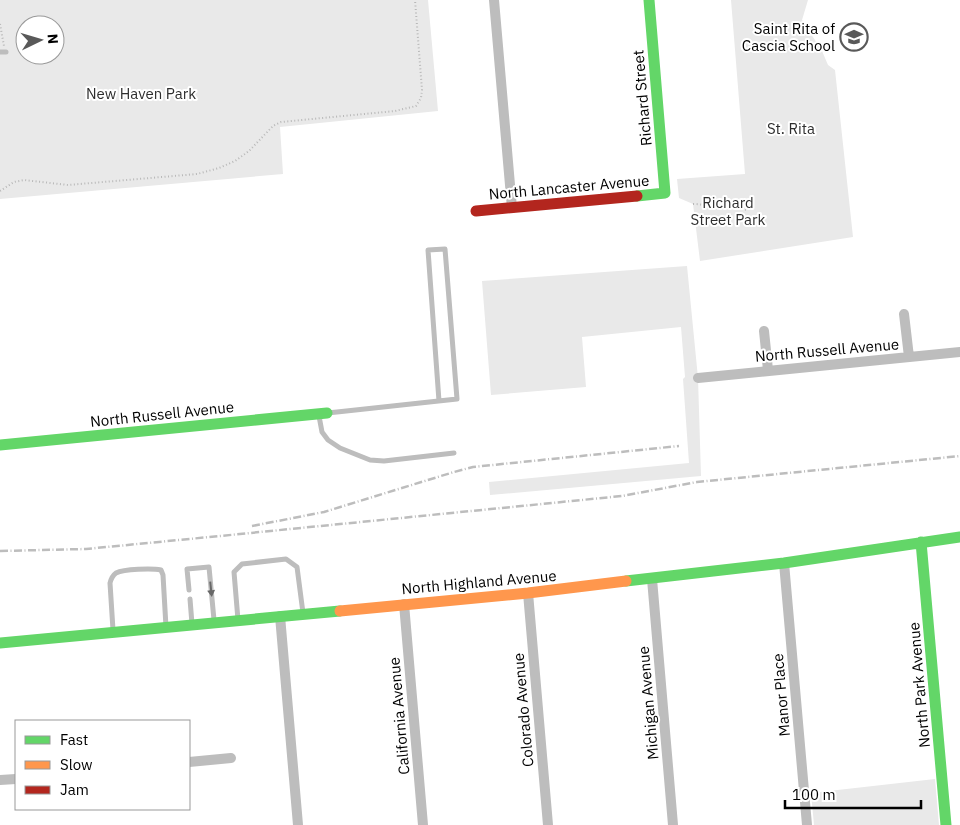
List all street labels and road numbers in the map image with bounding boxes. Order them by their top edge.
street label: Richard Street [628,49,656,147]
street label: North Lancaster Avenue [488,171,650,203]
street label: North Russell Avenue [754,334,900,366]
street label: North Russell Avenue [89,397,235,431]
street label: North Highland Avenue [401,566,557,598]
street label: North Park Avenue [904,621,934,749]
street label: Michigan Avenue [634,645,662,761]
street label: Colorado Avenue [509,652,537,768]
street label: Manor Place [768,653,794,737]
street label: California Avenue [384,657,414,775]

